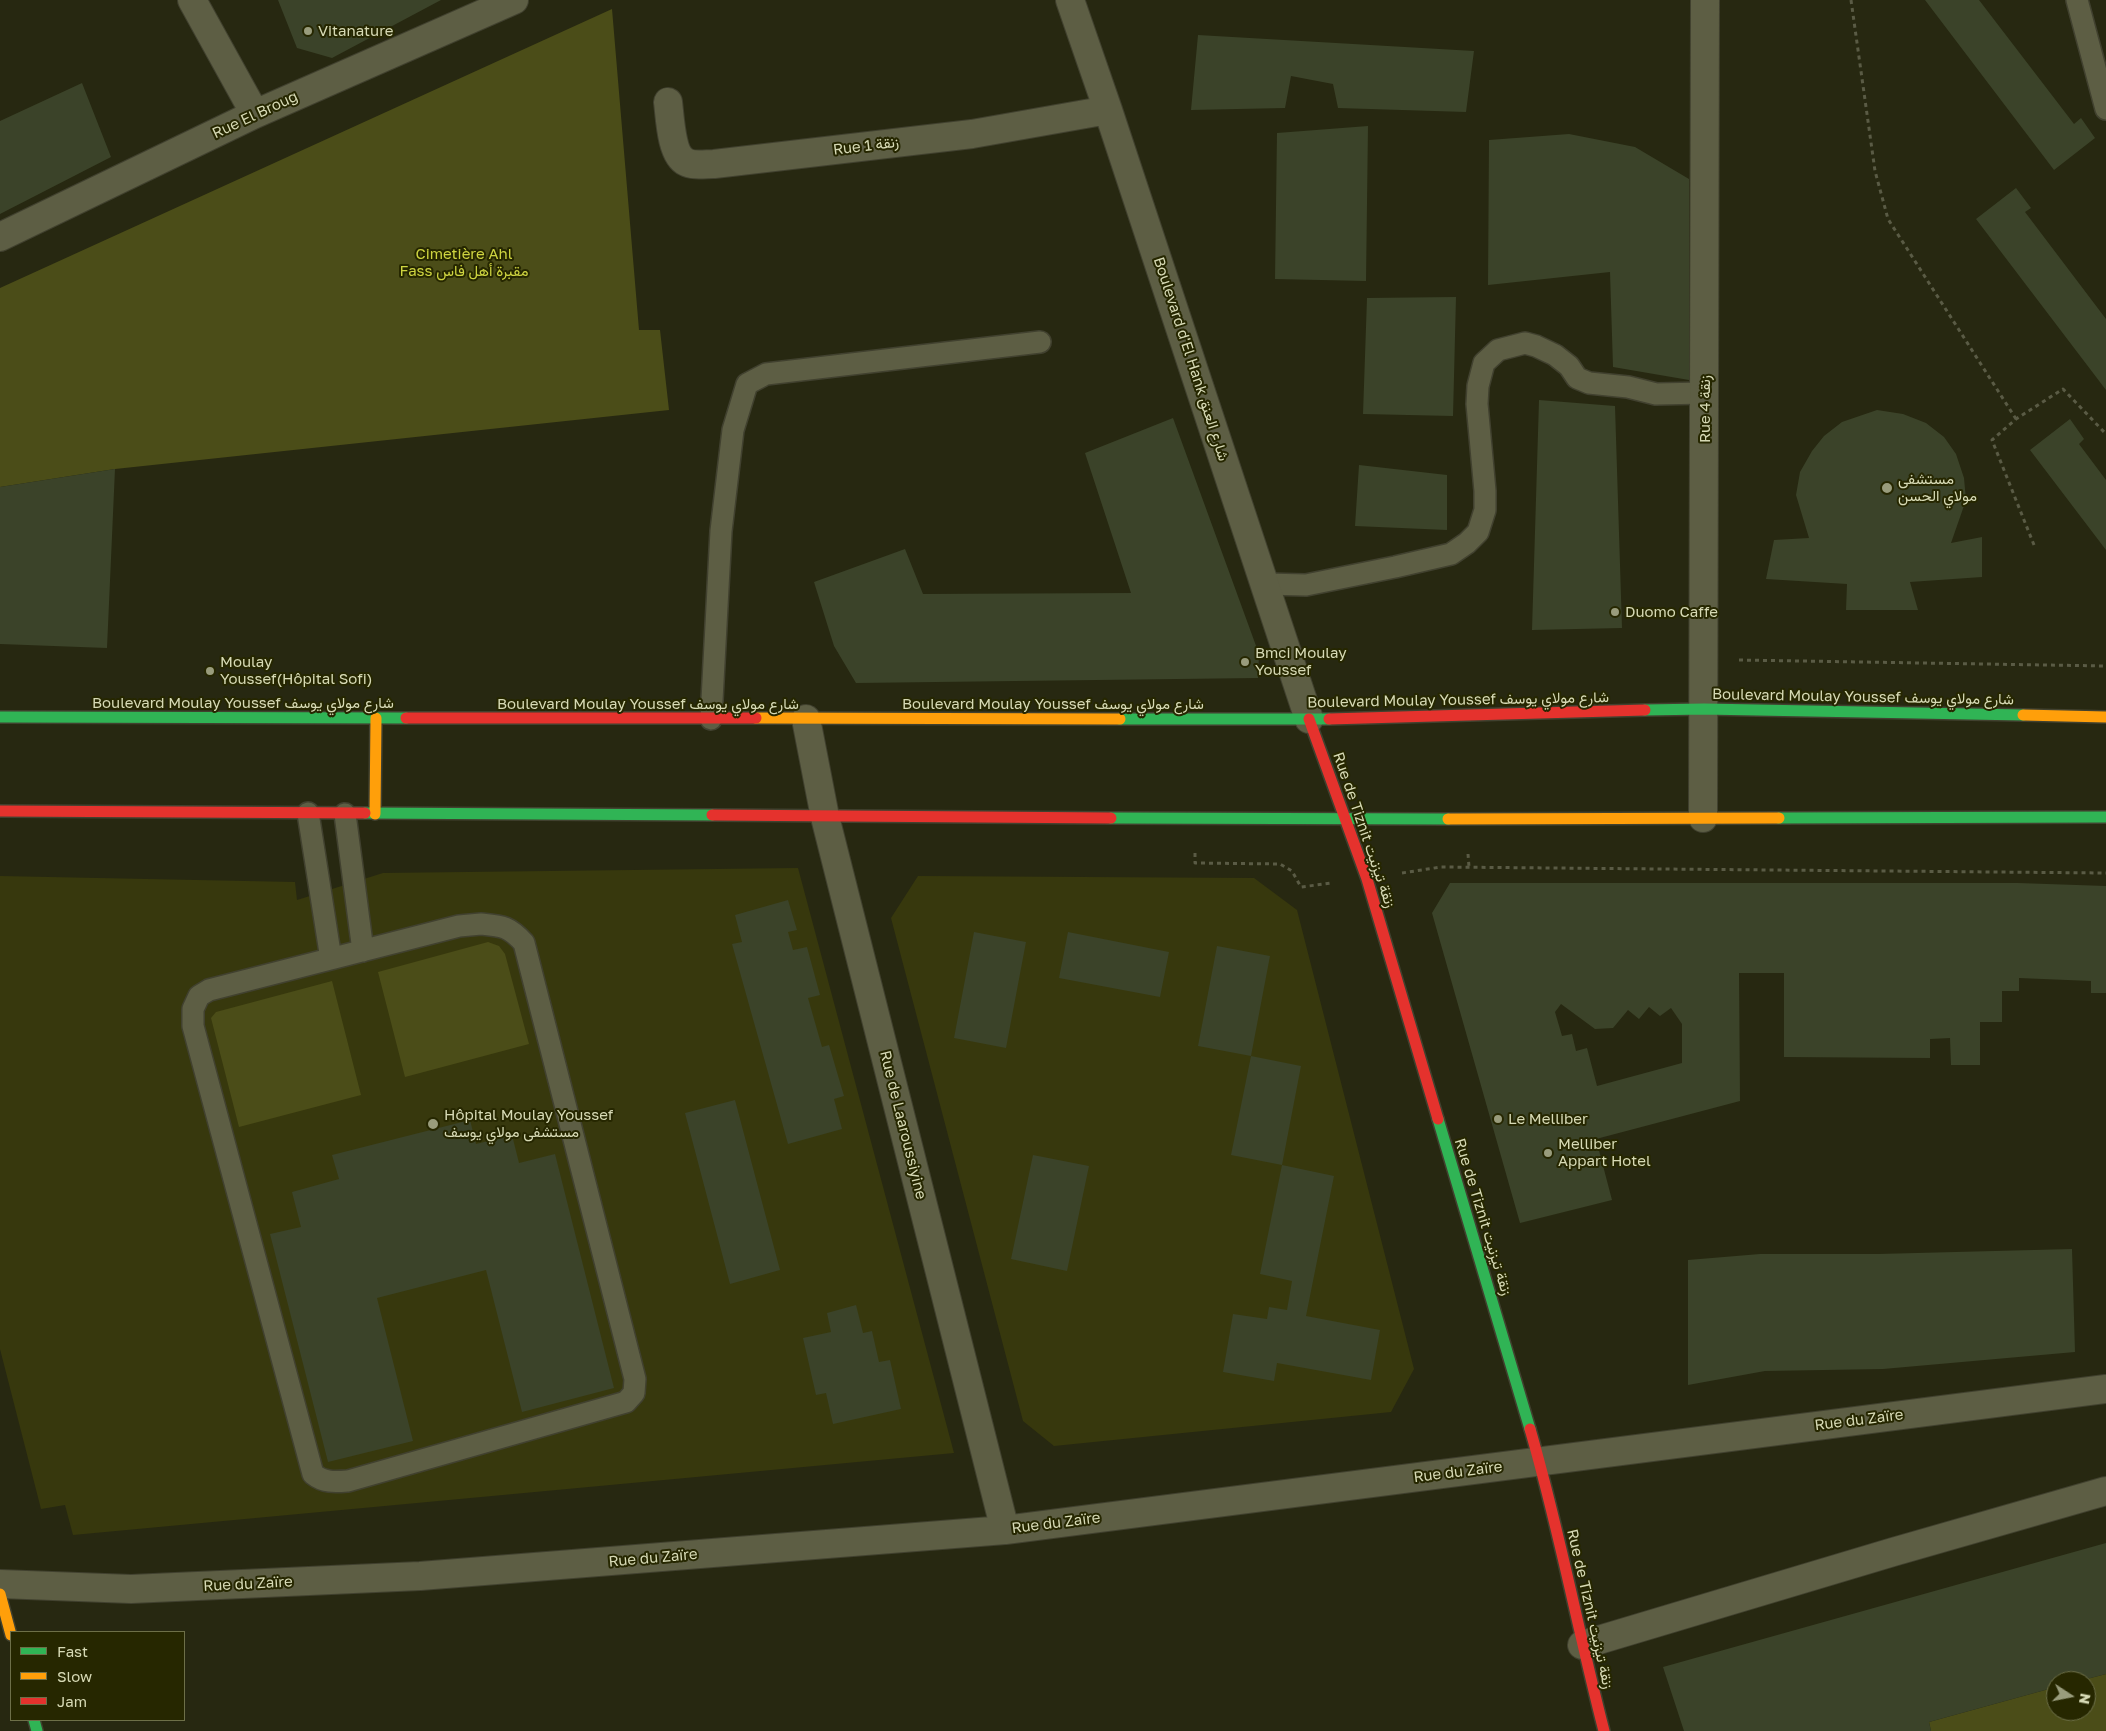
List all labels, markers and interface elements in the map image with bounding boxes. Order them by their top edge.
place label: Vitanature [318,22,394,40]
marker: Vitanature [302,25,314,37]
street label: Rue El Broug [209,87,301,143]
street label: Rue 1 زنقة [832,133,900,159]
park label: Cimetière Ahl Fass مقبرة أهل فاس [400,245,528,280]
street label: Boulevard d'El Hank شارع العنق [1149,255,1233,463]
street label: Rue 4 زنقة [1696,375,1714,443]
place label: مستشفى مولاي الحسن [1898,470,1977,505]
marker: مستشفى مولاي الحسن [1880,481,1894,495]
place label: Duomo Caffe [1625,603,1718,621]
marker: Duomo Caffe [1609,606,1621,618]
place label: Bmci Moulay Youssef [1255,644,1347,679]
place label: Moulay Youssef(Hôpital Sofi) [220,653,372,688]
marker: Bmci Moulay Youssef [1239,656,1251,668]
marker: Moulay Youssef(Hôpital Sofi) [204,665,216,677]
street label: Boulevard Moulay Youssef شارع مولاي يوسف [1712,685,2014,709]
street label: Boulevard Moulay Youssef شارع مولاي يوسف [1307,688,1609,712]
street label: Boulevard Moulay Youssef شارع مولاي يوسف [92,694,394,712]
street label: Boulevard Moulay Youssef شارع مولاي يوسف [497,695,799,713]
street label: Boulevard Moulay Youssef شارع مولاي يوسف [902,695,1204,713]
street label: Rue de Tiznit زنقة تيزنيت [1329,750,1399,910]
street label: Rue de Laaroussiyine [876,1049,930,1201]
place label: Hôpital Moulay Youssef مستشفى مولاي يوسف [444,1106,613,1141]
place label: Le Melliber [1508,1110,1588,1128]
marker: Le Melliber [1492,1113,1504,1125]
marker: Hôpital Moulay Youssef مستشفى مولاي يوسف [426,1117,440,1131]
place label: Melliber Appart Hotel [1558,1135,1651,1170]
street label: Rue de Tiznit زنقة تيزنيت [1451,1136,1515,1298]
marker: Melliber Appart Hotel [1542,1147,1554,1159]
street label: Rue du Zaïre [1814,1406,1904,1434]
street label: Rue du Zaïre [1413,1458,1503,1486]
street label: Rue du Zaïre [1011,1509,1101,1537]
street label: Rue de Tiznit زنقة تيزنيت [1563,1527,1617,1691]
street label: Rue du Zaïre [608,1545,698,1571]
street label: Rue du Zaïre [203,1573,293,1595]
legend [10,1631,185,1721]
text: Fast [57,1642,88,1660]
text: Slow [57,1667,92,1685]
north arrow [2046,1671,2096,1721]
text: Jam [57,1692,87,1710]
text: N [2076,1692,2095,1706]

